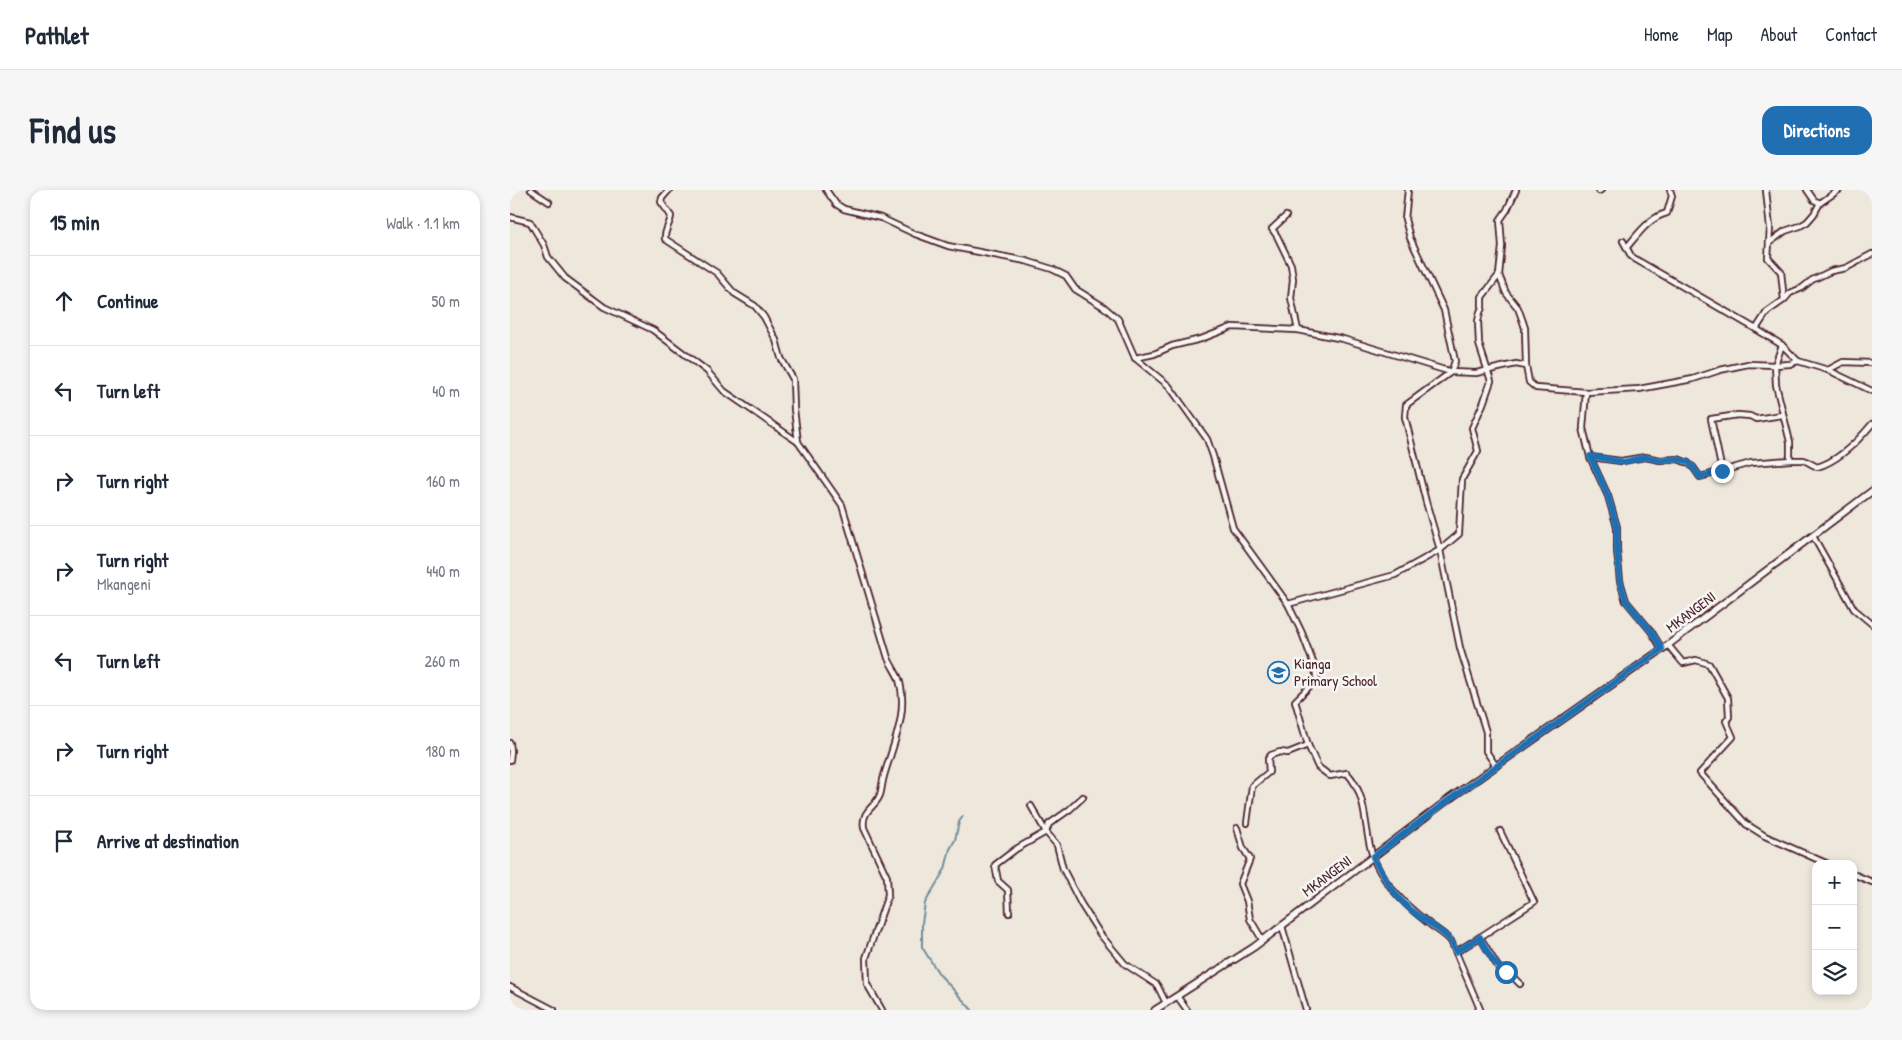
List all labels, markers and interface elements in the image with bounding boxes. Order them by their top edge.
text: Pathlet [25,19,88,51]
text: Home [1644,22,1679,47]
text: Map [1707,22,1732,47]
text: About [1760,22,1797,47]
text: Contact [1825,22,1877,47]
button: Directions [1762,106,1872,155]
text: Find us [30,107,116,154]
text: 15 min [50,208,100,237]
text: Walk · 1.1 km [386,212,460,234]
icon: ahead [50,287,78,315]
text: Continue [97,288,158,314]
text: 50 m [432,290,460,312]
icon: left [50,377,78,405]
text: Turn left [97,378,160,404]
text: 40 m [432,380,460,402]
route end [1711,460,1734,483]
icon: right [50,467,78,495]
text: Turn right [97,468,168,494]
text: 160 m [426,470,460,492]
text: Turn right [97,547,168,573]
icon: right [50,557,78,585]
text: 440 m [426,560,460,582]
text: Mkangeni [97,573,151,595]
street label: MKANGENI [1661,586,1720,637]
icon: left [50,647,78,675]
text: Turn left [97,648,160,674]
text: 260 m [424,650,460,672]
place label: Kianga Primary School [1294,653,1377,691]
school or university icon: Kianga Primary School [1266,661,1290,685]
icon: right [50,737,78,765]
text: Turn right [97,738,168,764]
text: 180 m [426,740,460,762]
icon: arrive [50,827,78,855]
text: Arrive at destination [97,828,239,854]
street label: MKANGENI [1297,850,1356,901]
map controls [1812,860,1857,995]
button: + [1812,860,1857,905]
button: − [1812,905,1857,950]
button: layers [1812,950,1857,995]
route start [1495,961,1518,984]

